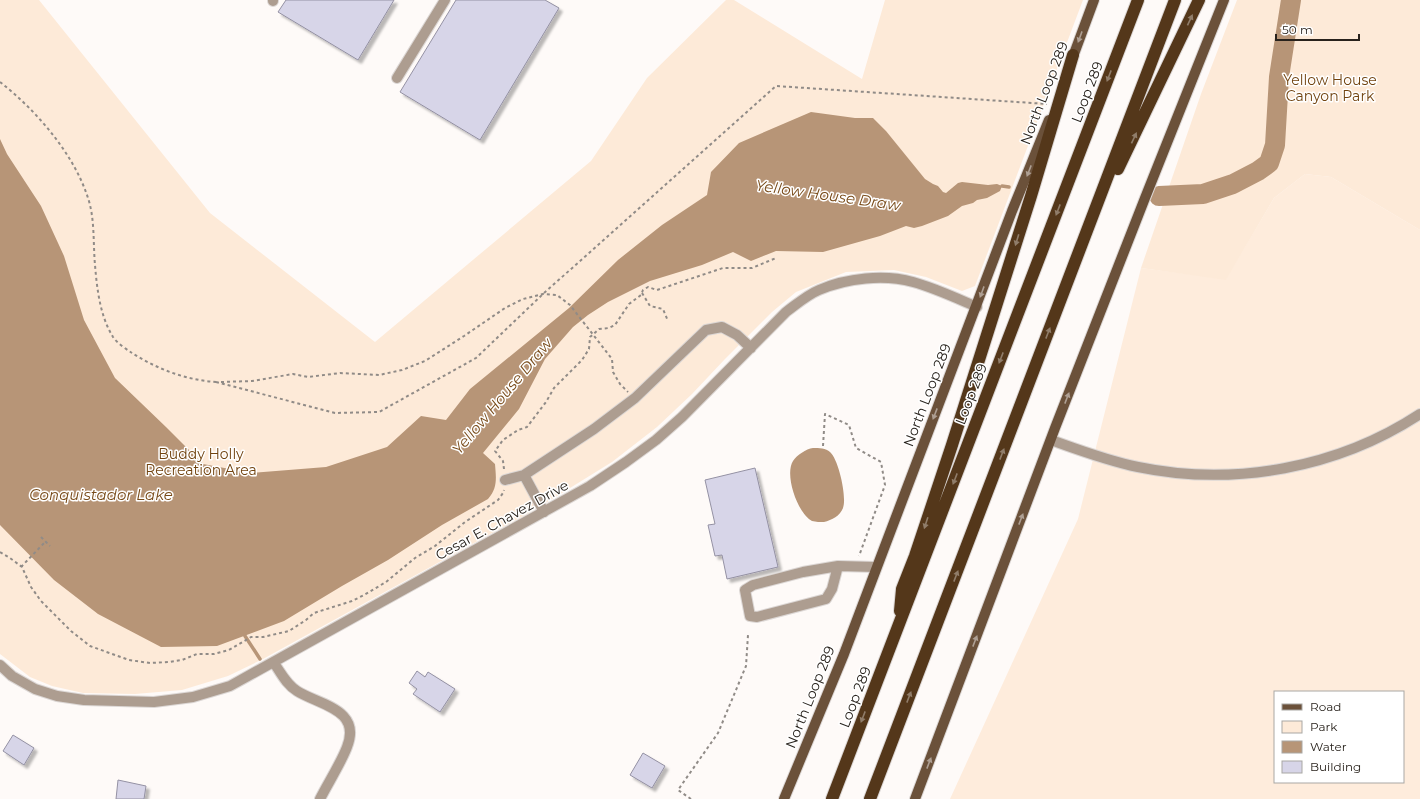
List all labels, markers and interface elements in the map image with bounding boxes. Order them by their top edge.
one-way arrow [1187,15,1193,26]
scale bar [1276,16,1359,42]
text: 50 m [1282,22,1313,37]
one-way arrow [1077,31,1083,43]
street label: North Loop 289 [1016,39,1072,147]
street label: Loop 289 [1067,59,1107,125]
one-way arrow [1106,70,1112,82]
park label: Yellow House Canyon Park [1283,71,1377,105]
one-way arrow [1131,132,1137,143]
one-way arrow [1025,165,1031,177]
water label: Yellow House Draw [754,175,902,215]
one-way arrow [1054,205,1060,217]
one-way arrow [1014,234,1020,246]
one-way arrow [979,287,985,299]
one-way arrow [1046,327,1052,339]
water label: Yellow House Draw [448,333,557,458]
street label: North Loop 289 [899,341,955,449]
one-way arrow [998,352,1004,364]
street label: Loop 289 [951,361,991,427]
one-way arrow [1064,392,1070,403]
one-way arrow [932,408,938,420]
park label: Buddy Holly Recreation Area [145,445,257,479]
one-way arrow [999,448,1005,460]
one-way arrow [951,474,957,486]
street label: Cesar E. Chavez Drive [432,476,572,564]
water label: Conquistador Lake [29,485,173,504]
one-way arrow [1018,513,1024,525]
one-way arrow [922,518,928,530]
one-way arrow [953,570,959,582]
one-way arrow [972,634,978,646]
street label: North Loop 289 [781,643,839,751]
street label: Loop 289 [835,664,875,730]
one-way arrow [907,691,913,703]
legend [1274,691,1404,783]
text: Road [1310,699,1341,714]
one-way arrow [860,711,866,723]
text: Park [1310,719,1338,734]
text: Water [1310,739,1347,754]
one-way arrow [926,756,932,768]
text: Building [1310,759,1361,774]

